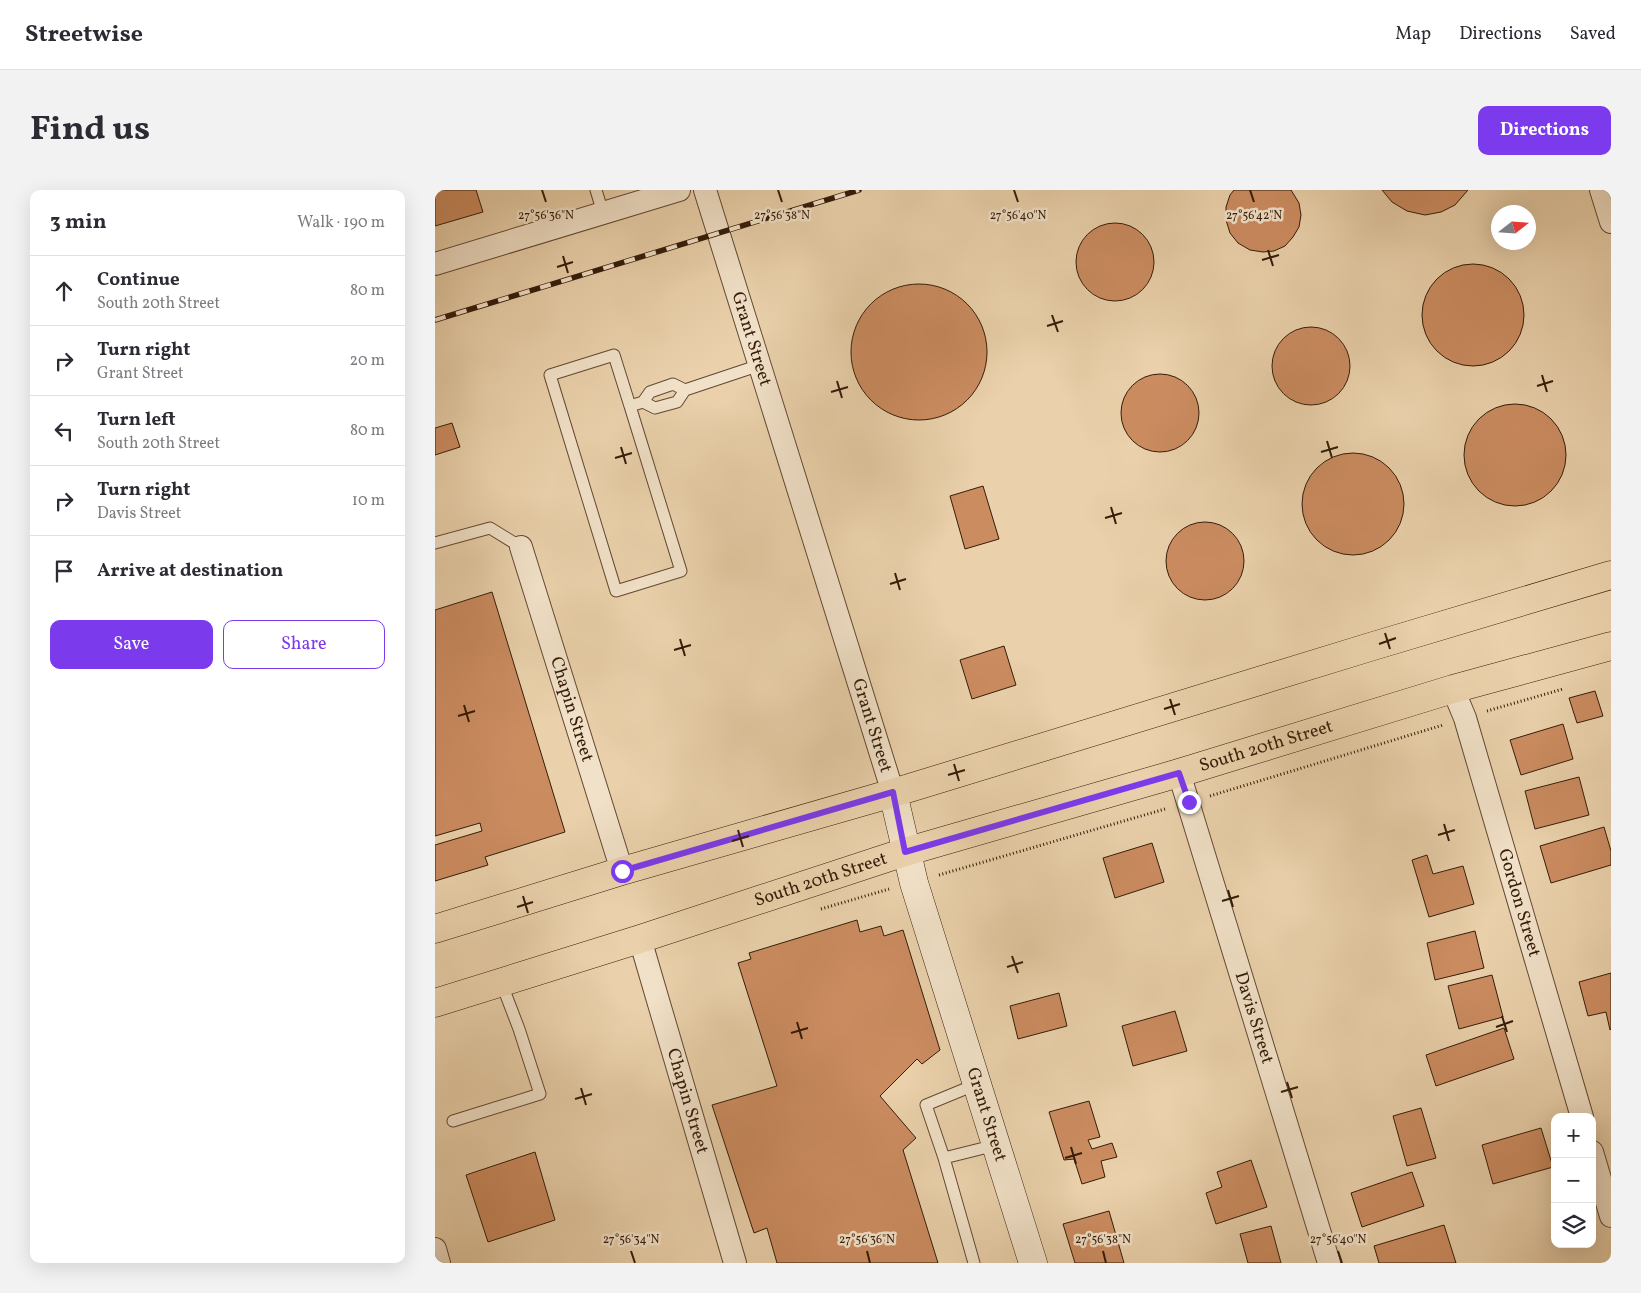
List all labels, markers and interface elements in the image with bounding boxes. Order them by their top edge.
text: Streetwise [25,18,143,52]
text: Map [1395,22,1431,47]
text: Directions [1459,22,1542,47]
text: Saved [1570,22,1616,47]
text: Find us [30,106,150,154]
button: Directions [1478,106,1611,155]
north arrow [1491,205,1536,250]
text: 3 min [50,208,106,237]
text: 27°56'36"N [518,208,574,224]
text: 27°56'38"N [754,208,810,224]
text: 27°56'40"N [990,208,1046,224]
text: 27°56'42"N [1226,208,1282,224]
text: Walk · 190 m [297,212,385,234]
text: Continue [97,267,180,293]
icon: ahead [50,277,78,305]
text: 80 m [350,280,385,302]
street label: Grant Street [725,289,778,389]
text: South 20th Street [97,293,220,315]
text: Turn right [97,337,190,363]
icon: right [50,347,78,375]
text: 20 m [350,350,385,372]
text: Grant Street [97,363,184,385]
text: Turn left [97,407,176,433]
icon: left [50,417,78,445]
text: 80 m [350,420,385,442]
text: South 20th Street [97,433,220,455]
text: Turn right [97,477,190,503]
icon: right [50,487,78,515]
text: 10 m [352,490,385,512]
text: Davis Street [97,503,181,525]
icon: arrive [50,557,78,585]
text: Arrive at destination [97,558,283,584]
button: Save [50,620,213,669]
button: Share [223,620,385,669]
street label: Chapin Street [543,654,600,765]
street label: Grant Street [846,675,898,776]
street label: South 20th Street [1196,714,1336,779]
route end [1178,791,1201,814]
street label: South 20th Street [751,846,890,913]
street label: Gordon Street [1491,846,1547,960]
route start [611,860,634,883]
street label: Davis Street [1228,969,1280,1067]
street label: Chapin Street [660,1045,715,1157]
street label: Grant Street [960,1064,1013,1165]
map controls [1551,1113,1596,1248]
button: + [1551,1113,1596,1158]
button: − [1551,1158,1596,1203]
button: layers [1551,1203,1596,1248]
text: 27°56'34"N [603,1232,659,1248]
text: 27°56'36"N [839,1232,895,1248]
text: 27°56'38"N [1075,1232,1131,1248]
text: 27°56'40"N [1310,1232,1366,1248]

